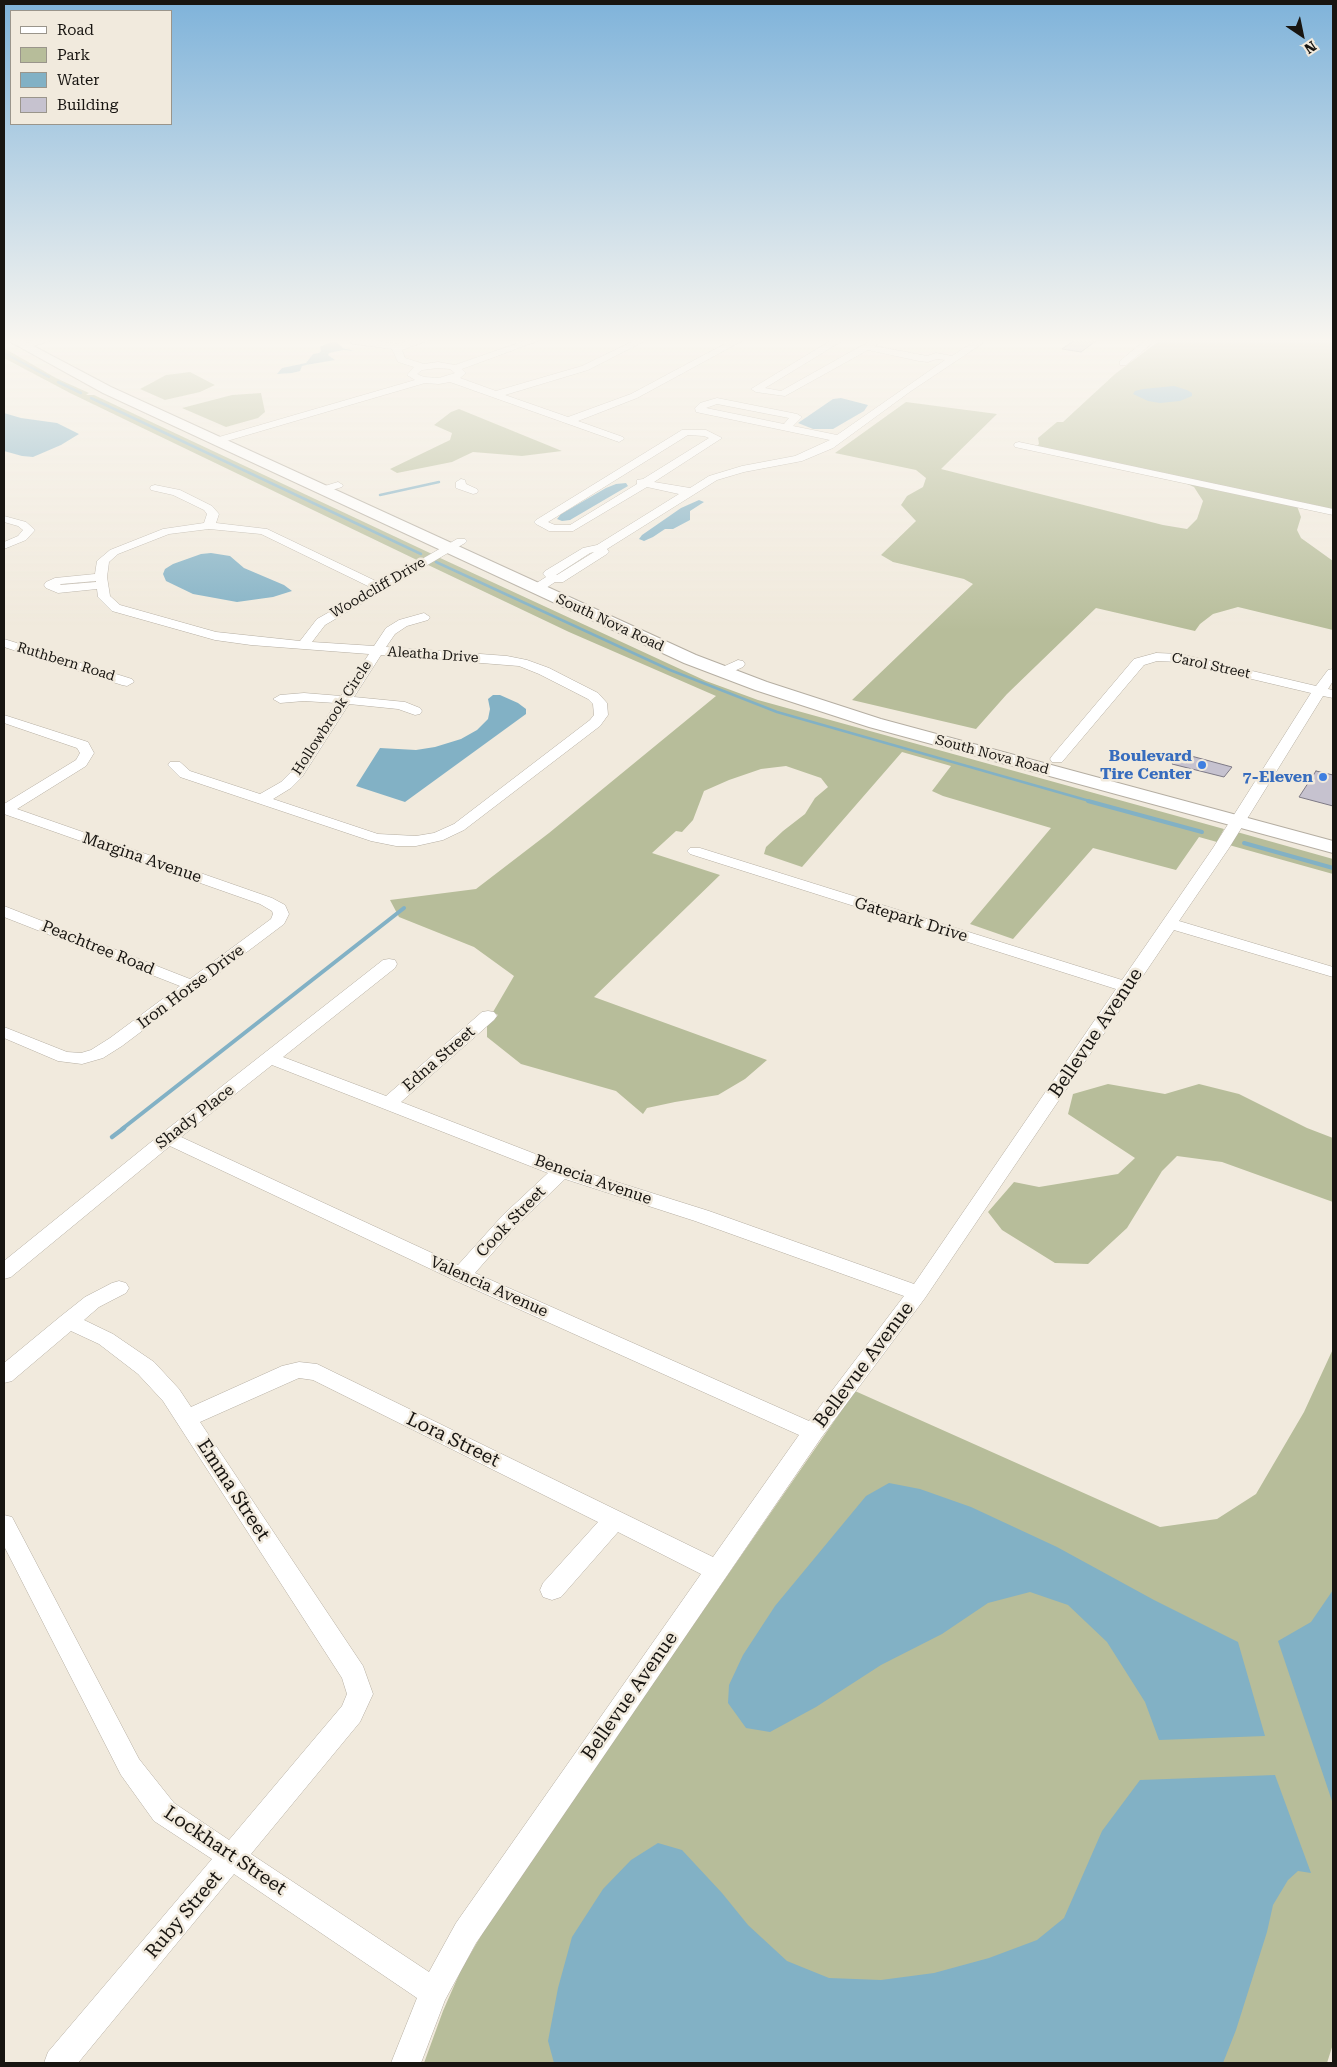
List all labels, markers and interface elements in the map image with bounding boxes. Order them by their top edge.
legend [10,10,172,125]
north arrow [1277,10,1327,60]
text: Road [57,21,94,39]
text: N [1301,38,1319,57]
text: Park [57,46,90,64]
text: Water [57,71,99,89]
text: Building [57,96,118,114]
street label: Woodcliff Drive [328,554,428,622]
street label: South Nova Road [554,591,666,655]
street label: Ruthbern Road [15,639,117,685]
street label: Aleatha Drive [387,643,479,667]
street label: Carol Street [1170,649,1252,683]
street label: Hollowbrook Circle [289,658,375,778]
street label: South Nova Road [933,732,1051,778]
place label: Boulevard Tire Center [1100,746,1192,784]
marker: Boulevard Tire Center [1196,759,1208,771]
place label: 7-Eleven [1243,767,1313,787]
marker: 7-Eleven [1317,771,1329,783]
street label: Margina Avenue [80,829,204,887]
street label: Gatepark Drive [852,894,970,946]
street label: Peachtree Road [39,917,157,979]
street label: Iron Horse Drive [134,941,248,1033]
street label: Bellevue Avenue [1044,964,1148,1102]
street label: Edna Street [399,1022,479,1096]
street label: Shady Place [152,1081,238,1153]
street label: Benecia Avenue [532,1151,654,1209]
street label: Cook Street [472,1183,550,1261]
street label: Valencia Avenue [427,1252,551,1322]
street label: Bellevue Avenue [809,1298,919,1432]
street label: Lora Street [403,1408,503,1472]
street label: Emma Street [192,1435,274,1545]
street label: Bellevue Avenue [577,1627,683,1765]
street label: Lockhart Street [159,1802,291,1900]
street label: Ruby Street [141,1867,227,1963]

